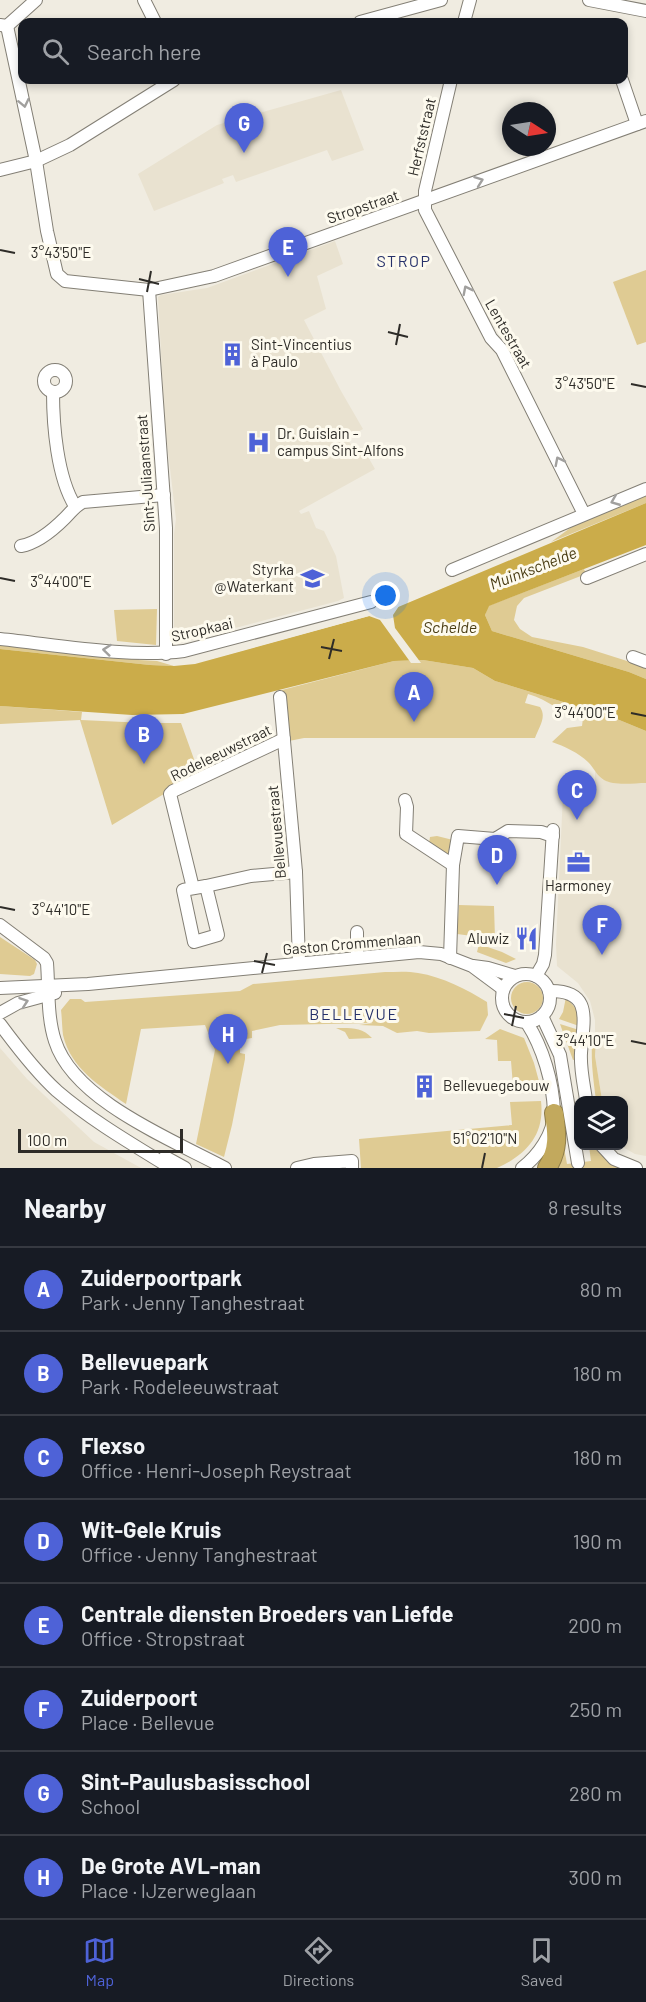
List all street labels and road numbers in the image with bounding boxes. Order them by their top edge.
street label: Herfststraat [403,96,439,178]
street label: Stropstraat [324,185,401,227]
street label: Lentestraat [482,296,536,371]
street label: Sint-Juliaanstraat [132,414,158,533]
street label: Stropkaai [169,613,234,645]
street label: Rodeleeuwstraat [167,720,274,784]
street label: Bellevuestraat [263,785,289,880]
street label: Gaston Crommenlaan [282,928,422,958]

